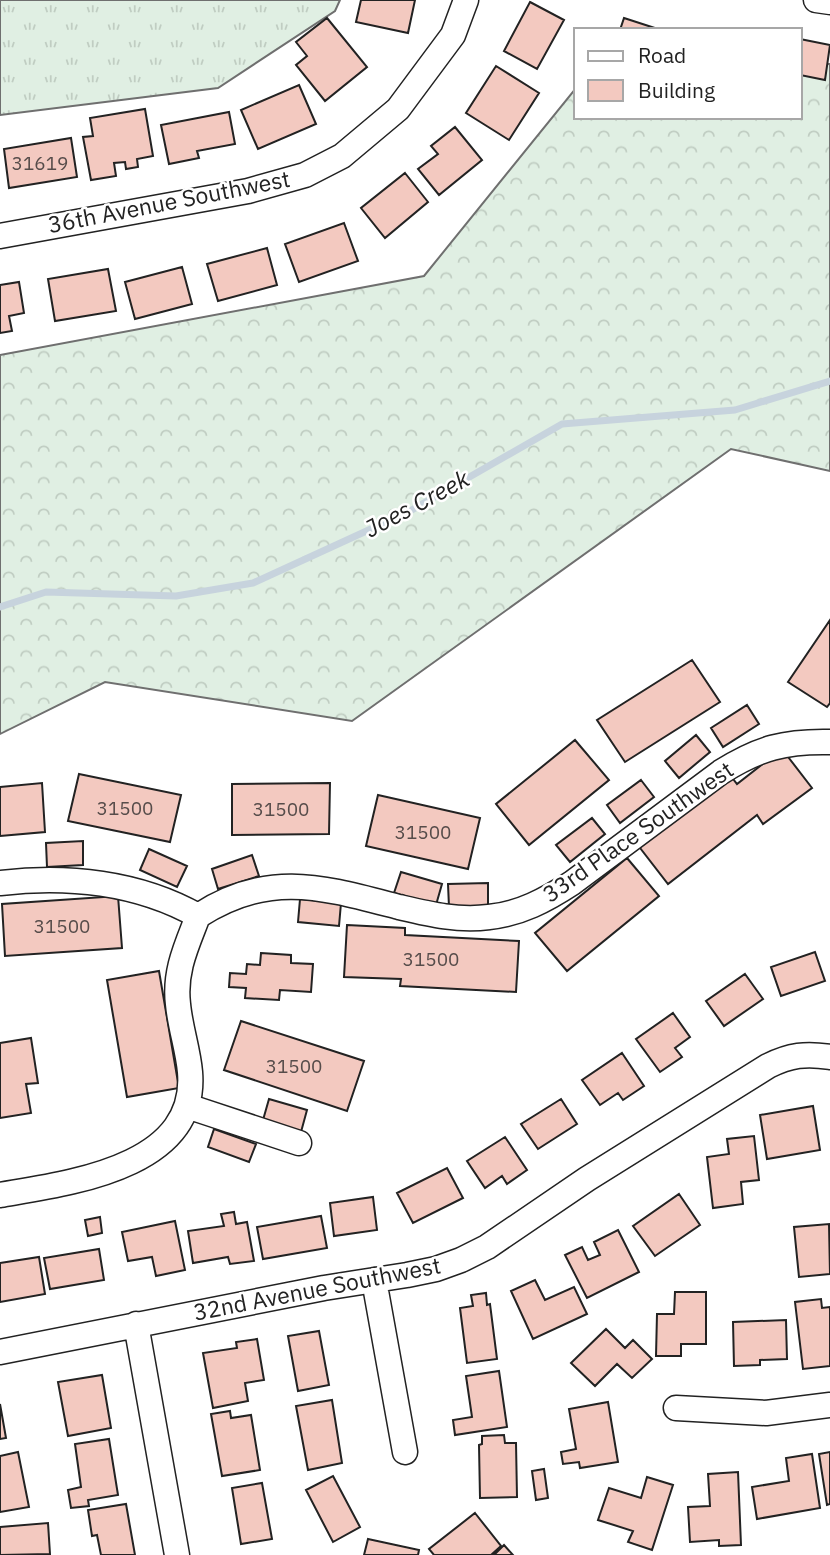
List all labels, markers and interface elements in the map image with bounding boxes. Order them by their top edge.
legend [574,28,802,119]
text: Road [638,41,686,69]
text: Building [638,76,715,104]
house number: 31619 [11,151,69,175]
street label: 36th Avenue Southwest [45,163,292,239]
water label: Joes Creek [358,462,475,544]
street label: 33rd Place Southwest [536,754,739,908]
house number: 31500 [96,796,154,820]
house number: 31500 [252,797,310,821]
house number: 31500 [394,820,452,844]
house number: 31500 [33,914,91,938]
house number: 31500 [402,947,460,971]
house number: 31500 [265,1054,323,1078]
street label: 32nd Avenue Southwest [191,1249,443,1327]

